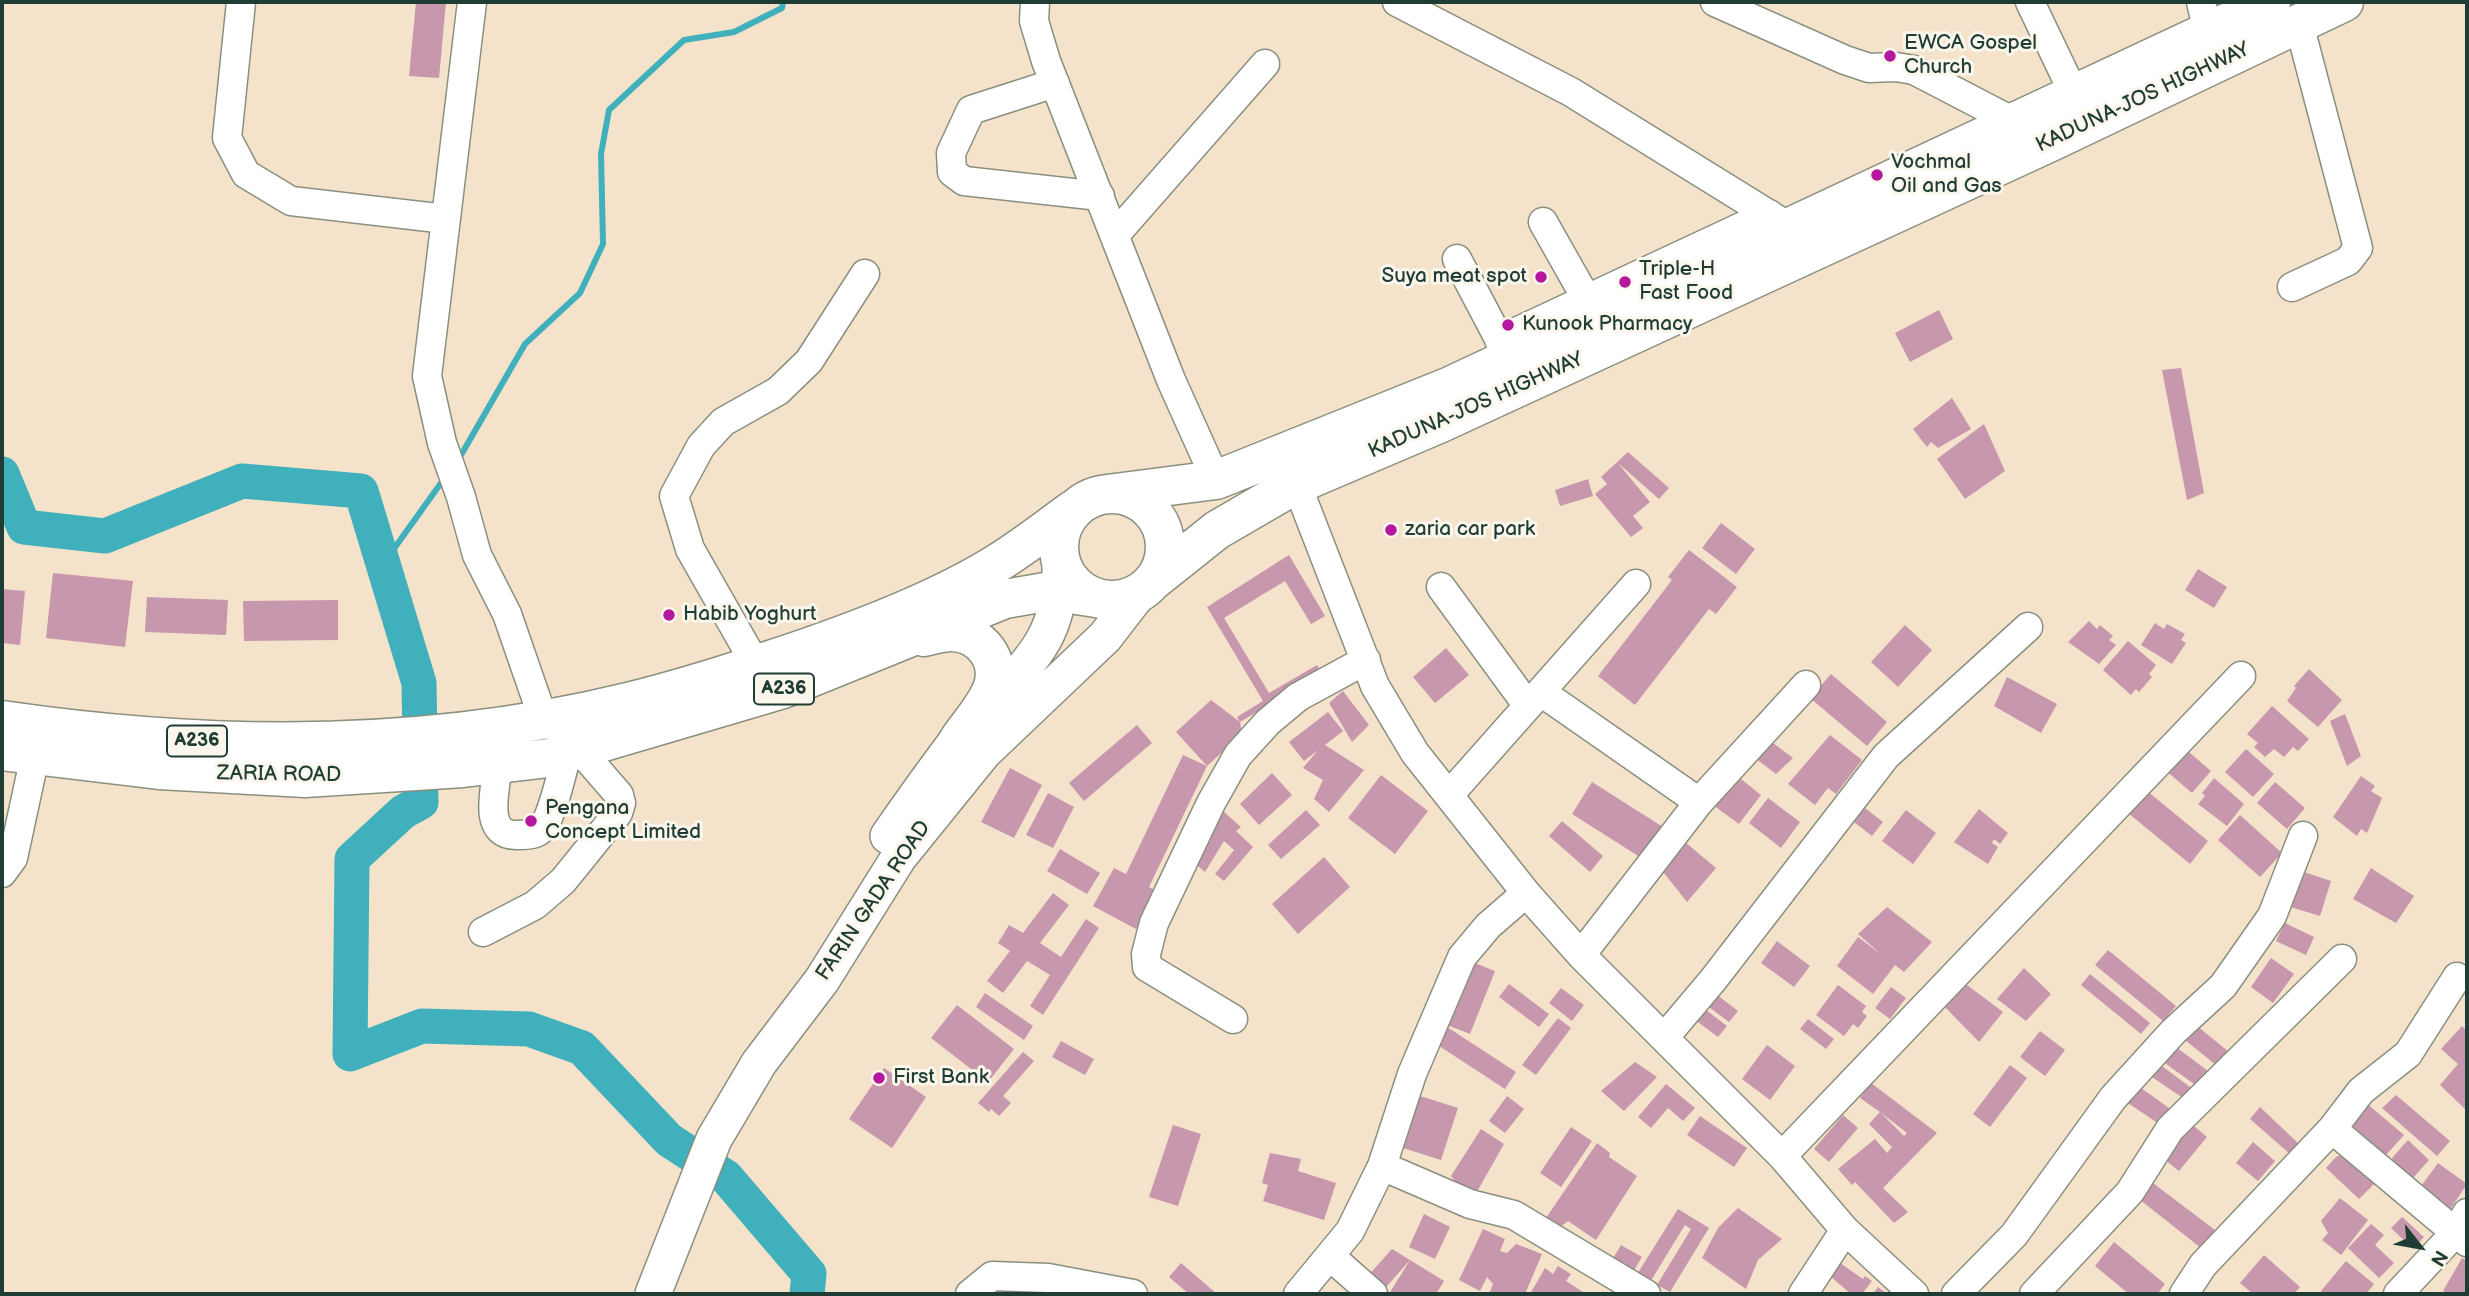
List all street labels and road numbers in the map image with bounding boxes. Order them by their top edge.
street label: KADUNA-JOS HIGHWAY [2032,37,2254,159]
street label: KADUNA-JOS HIGHWAY [1365,347,1587,465]
road number: A236 [754,674,814,704]
road number: A236 [167,726,227,756]
street label: ZARIA ROAD [217,761,341,789]
street label: FARIN GADA ROAD [811,816,937,986]

